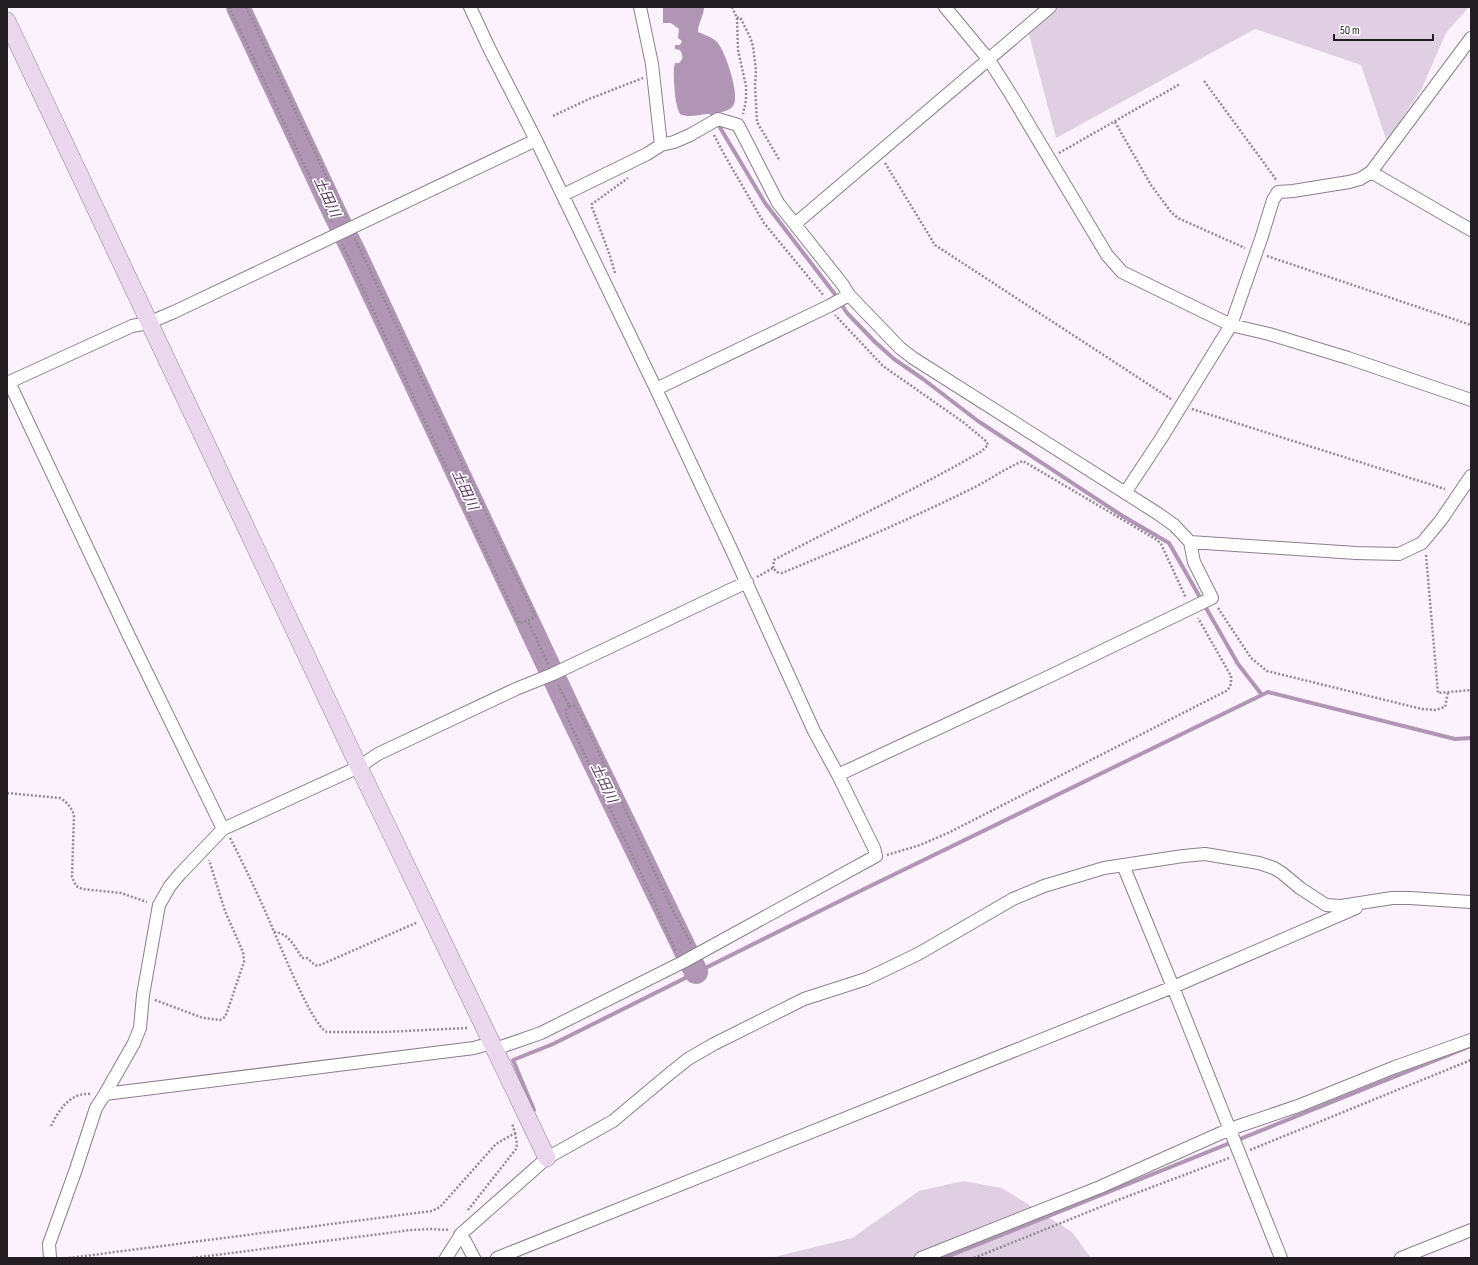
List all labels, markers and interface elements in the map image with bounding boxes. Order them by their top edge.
scale bar [1334,16,1433,42]
text: 50 m [1340,23,1360,38]
water label: 土田川 [310,174,344,221]
water label: 土田川 [448,467,482,514]
water label: 土田川 [587,760,622,807]

